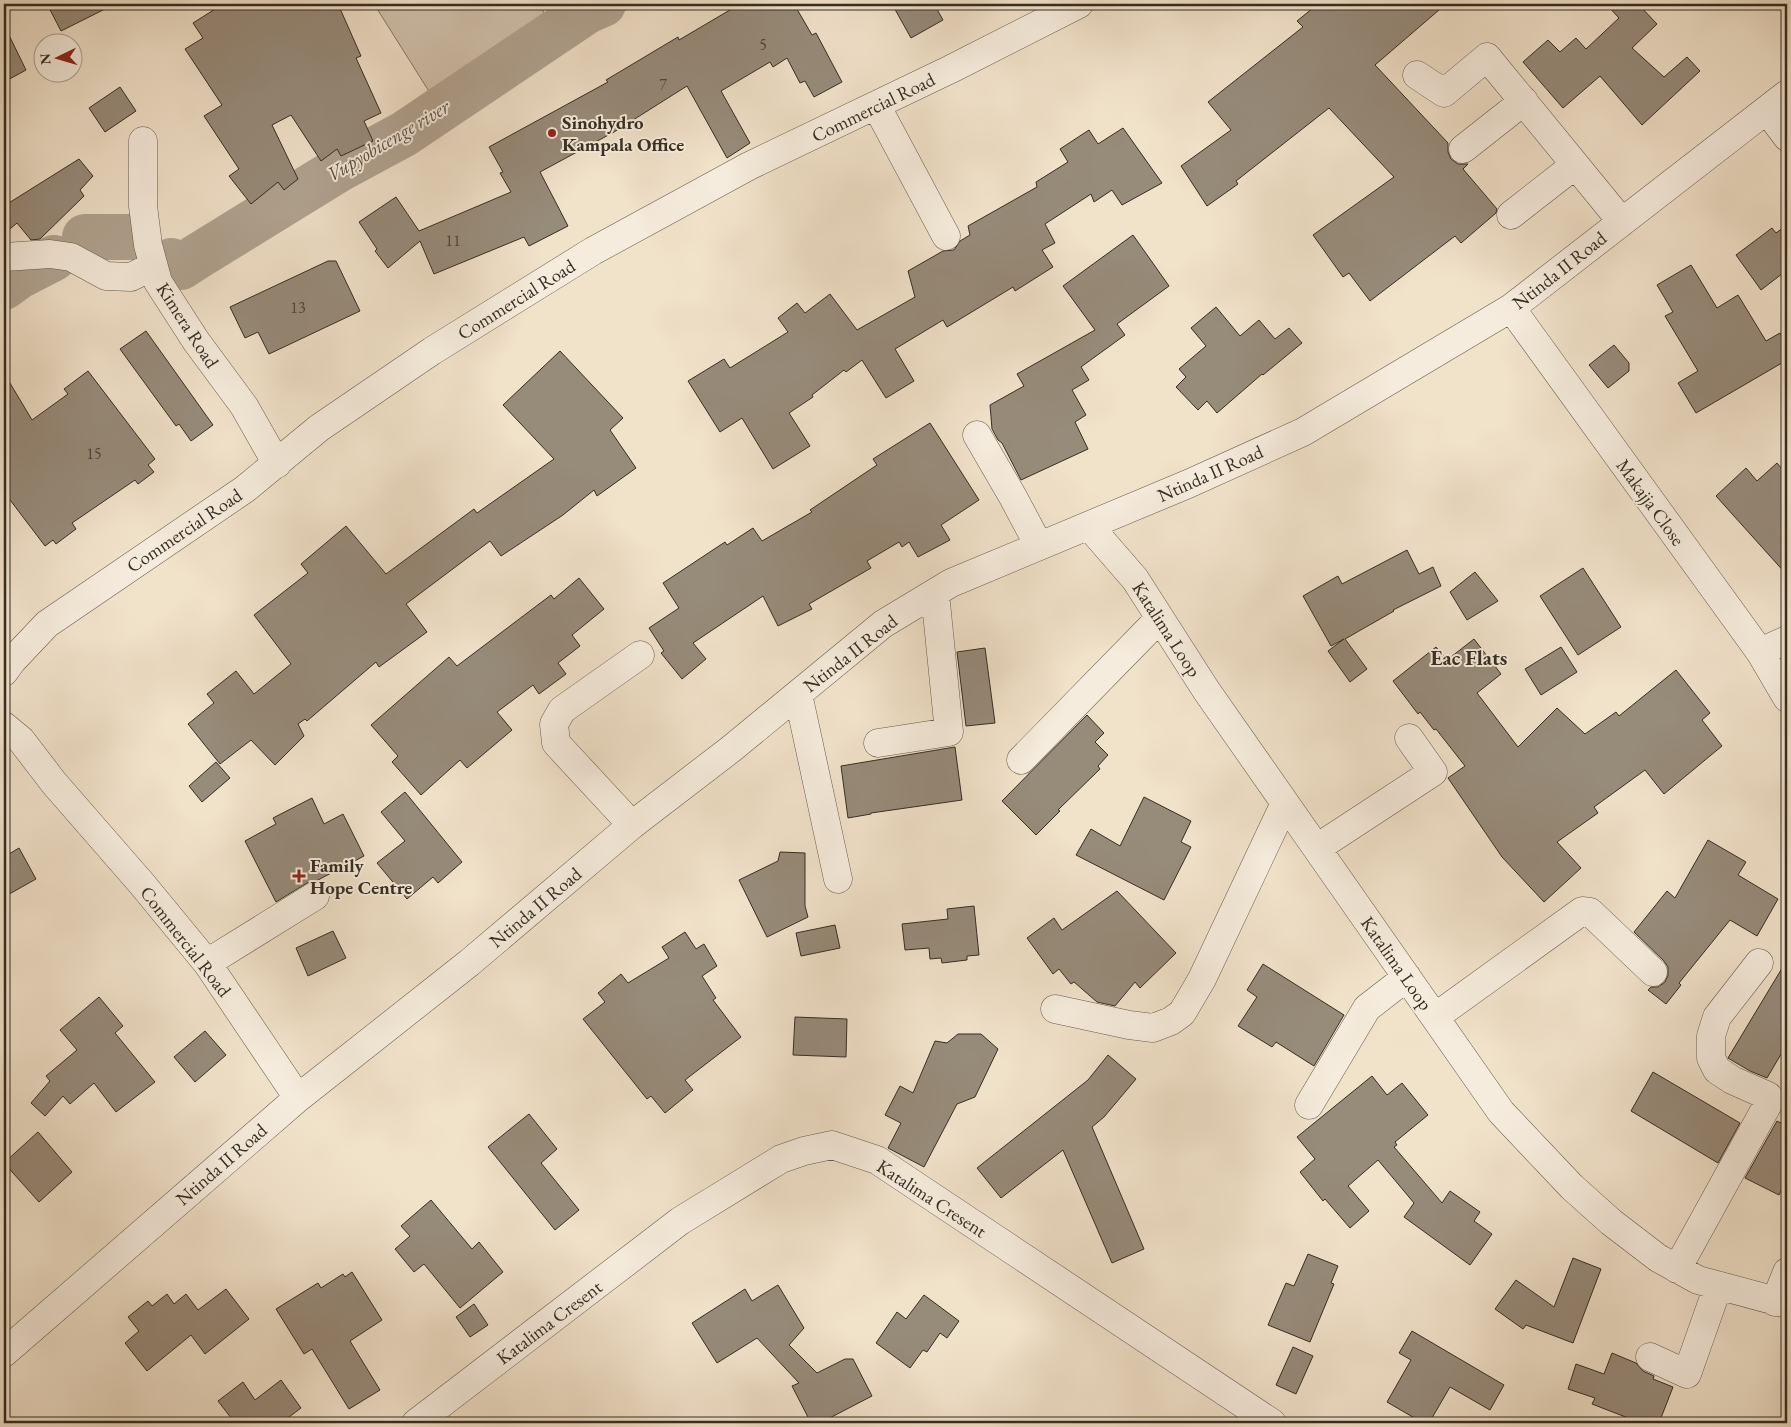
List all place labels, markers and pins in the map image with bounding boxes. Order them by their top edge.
place label: Sinohydro Kampala Office [562,110,684,157]
marker: Sinohydro Kampala Office [546,127,558,139]
place label: Family Hope Centre [310,853,412,900]
marker: Family Hope Centre [292,869,306,883]

